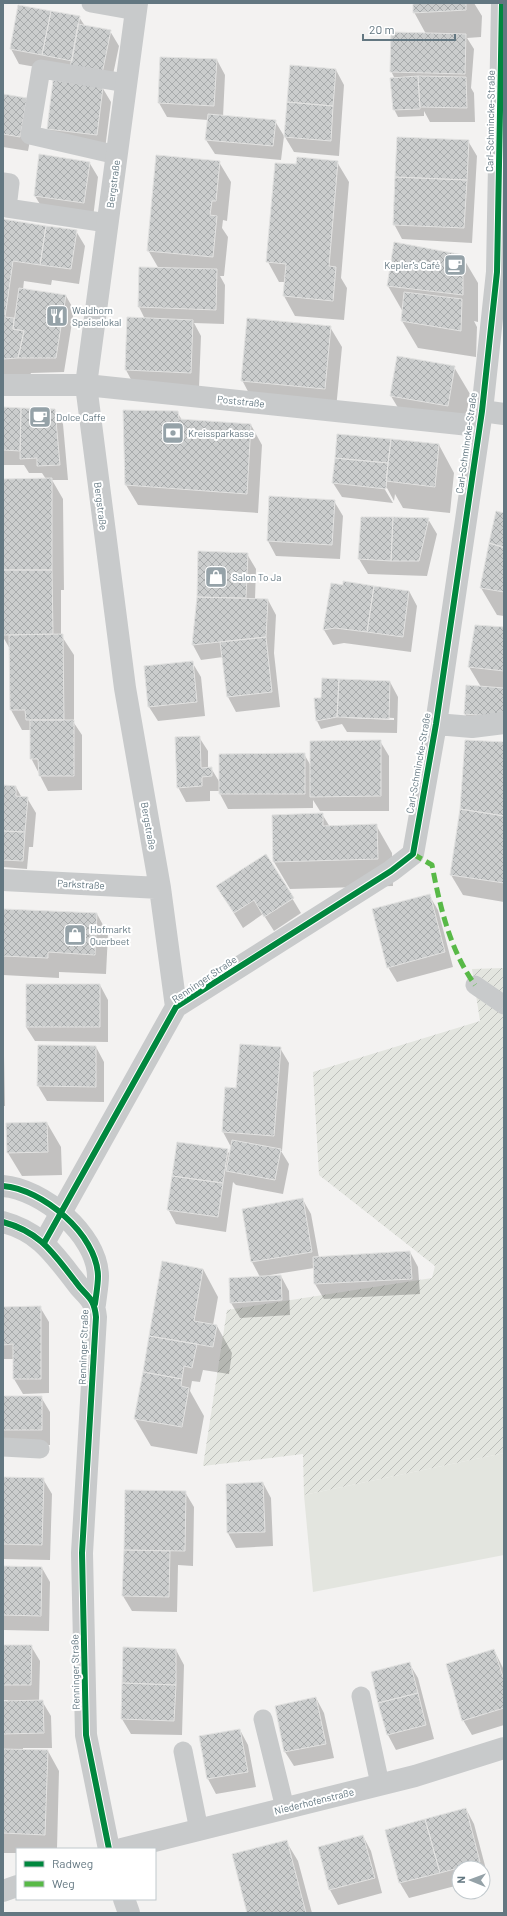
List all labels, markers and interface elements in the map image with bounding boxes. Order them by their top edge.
scale bar [363,16,455,42]
text: 20 m [369,22,395,36]
street label: Carl-Schmincke-Straße [483,70,497,172]
street label: Bergstraße [104,159,122,209]
cafe icon: Kepler's Café [442,252,468,278]
place label: Kepler's Café [384,259,440,271]
restaurant icon: Waldhorn Speiselokal [44,303,70,329]
place label: Waldhorn Speiselokal [72,304,121,328]
street label: Carl-Schmincke-Straße [453,392,479,494]
street label: Poststraße [217,393,265,409]
cafe icon: Dolce Caffe [27,404,53,430]
place label: Dolce Caffe [56,411,105,423]
bank icon: Kreissparkasse [160,420,186,446]
place label: Kreissparkasse [188,427,254,439]
street label: Bergstraße [92,481,110,531]
shop icon: Salon To Ja [203,564,229,590]
place label: Salon To Ja [232,571,281,583]
street label: Carl-Schmincke-Straße [403,712,433,814]
street label: Bergstraße [139,801,159,851]
street label: Parkstraße [57,877,105,891]
shop icon: Hofmarkt Querbeet [62,922,88,948]
place label: Hofmarkt Querbeet [90,923,132,947]
street label: Renninger Straße [169,953,239,1005]
street label: Renninger Straße [76,1309,90,1385]
street label: Renninger Straße [68,1634,82,1710]
street label: Niederhofenstraße [273,1785,355,1817]
legend [16,1848,156,1900]
text: Radweg [52,1856,93,1870]
north arrow [451,1860,491,1900]
text: Weg [52,1876,75,1890]
text: N [454,1876,467,1884]

